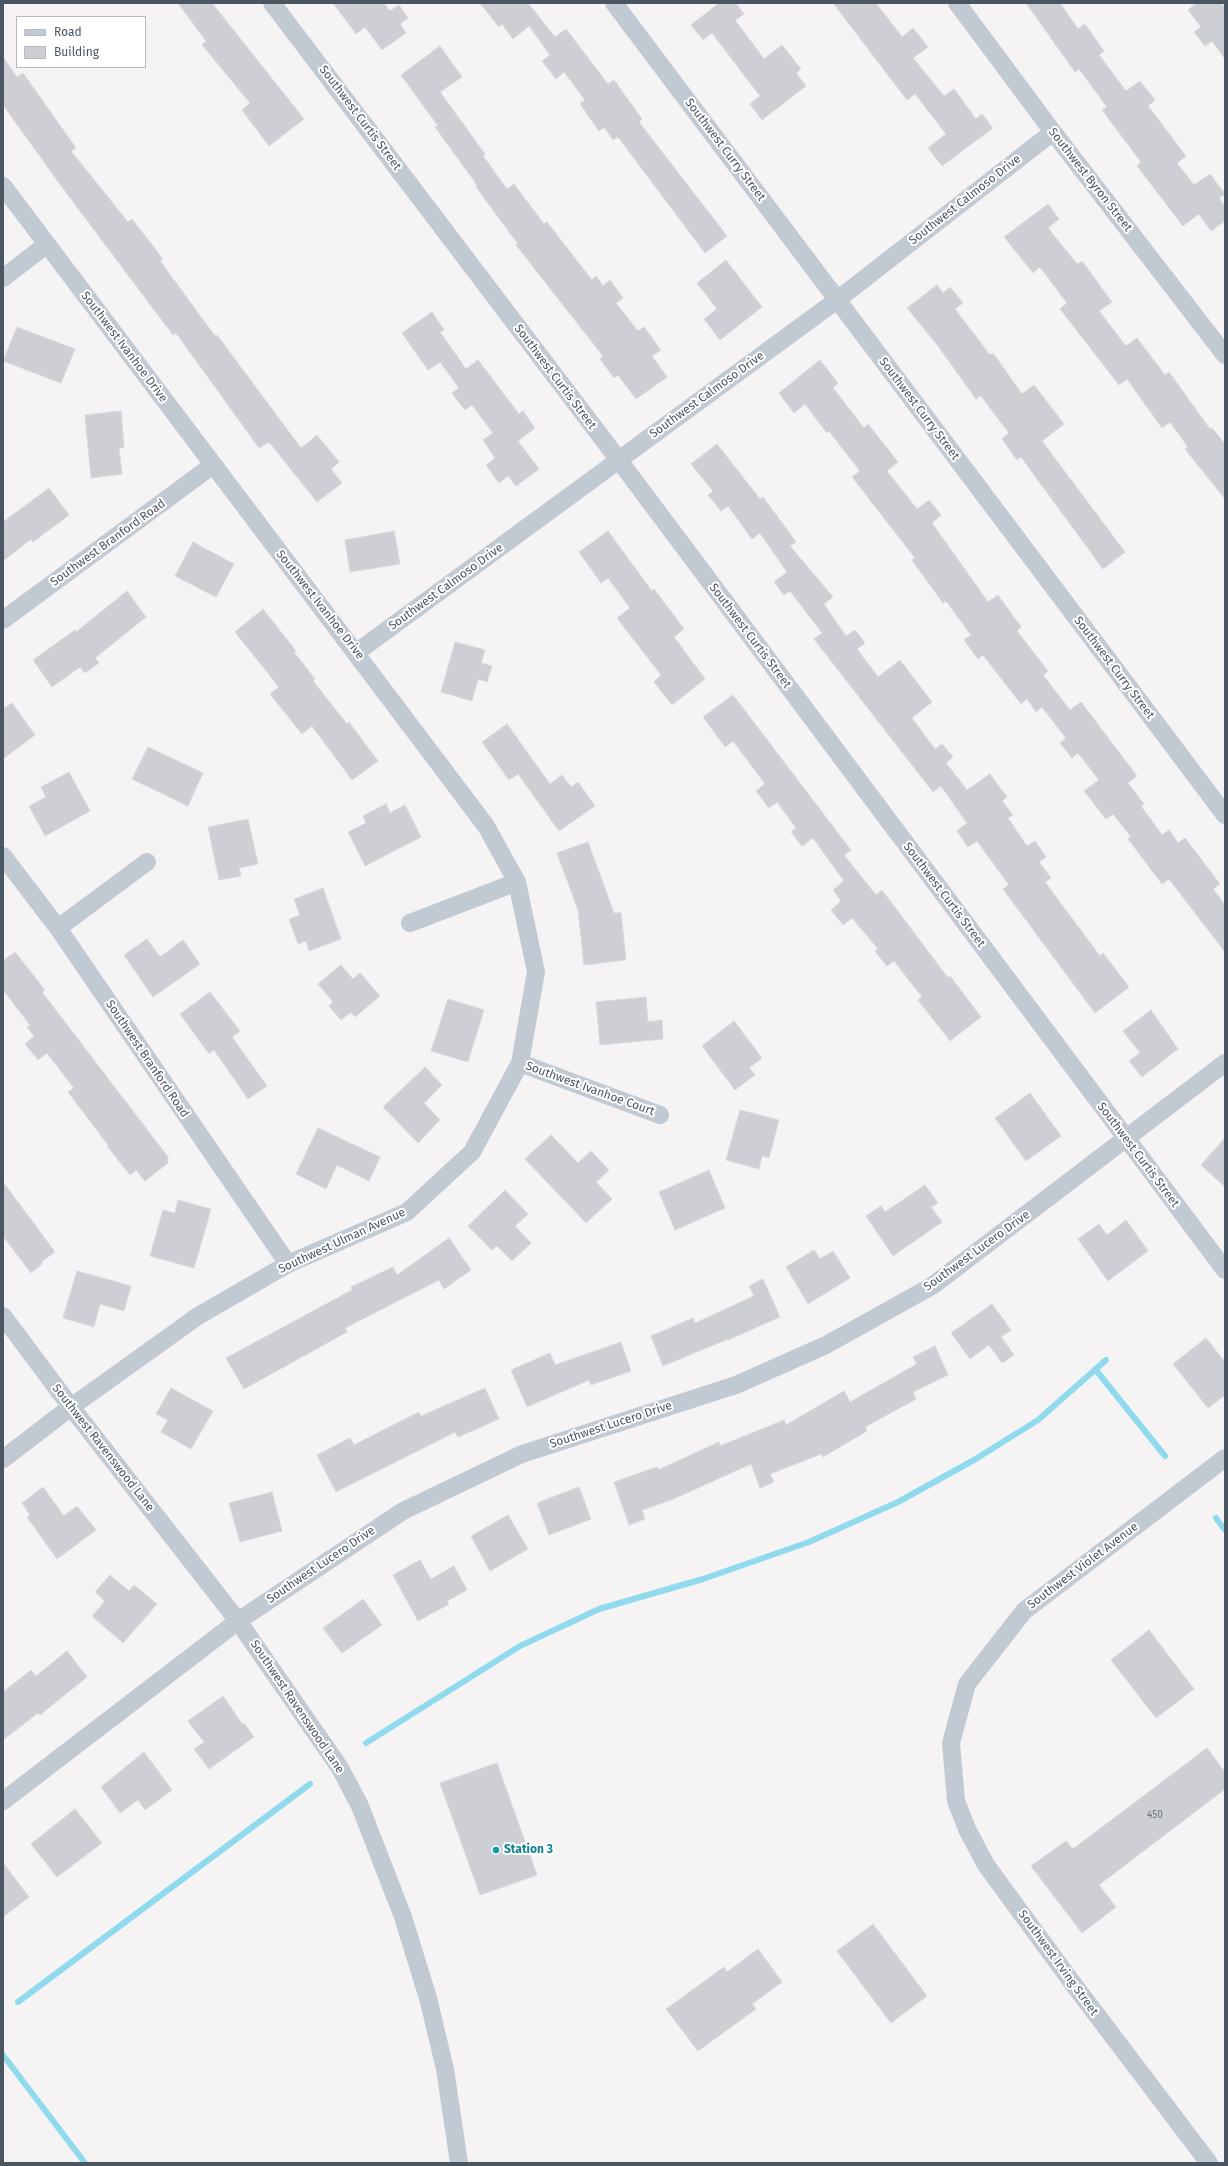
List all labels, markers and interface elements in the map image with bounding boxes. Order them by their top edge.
legend [16,16,146,68]
text: Road [54,25,82,39]
text: Building [54,45,99,59]
street label: Southwest Curtis Street [316,63,404,173]
street label: Southwest Curry Street [682,96,768,204]
street label: Southwest Byron Street [1045,125,1135,235]
street label: Southwest Calmoso Drive [906,152,1024,248]
street label: Southwest Ivanhoe Drive [78,289,170,405]
street label: Southwest Curtis Street [511,322,599,432]
street label: Southwest Calmoso Drive [647,349,767,441]
street label: Southwest Curry Street [876,355,962,463]
street label: Southwest Branford Road [48,496,168,590]
street label: Southwest Calmoso Drive [386,541,506,633]
street label: Southwest Ivanhoe Drive [273,547,367,663]
street label: Southwest Curtis Street [706,581,794,691]
street label: Southwest Curry Street [1071,614,1157,722]
street label: Southwest Curtis Street [900,840,988,950]
street label: Southwest Branford Road [102,998,192,1120]
street label: Southwest Ivanhoe Court [524,1059,656,1119]
street label: Southwest Curtis Street [1094,1100,1182,1210]
street label: Southwest Ulman Avenue [276,1205,408,1277]
street label: Southwest Lucero Drive [921,1208,1033,1294]
street label: Southwest Ravenswood Lane [49,1382,157,1514]
street label: Southwest Lucero Drive [548,1398,674,1452]
street label: Southwest Violet Avenue [1025,1520,1141,1612]
street label: Southwest Lucero Drive [264,1523,378,1607]
street label: Southwest Ravenswood Lane [247,1638,347,1776]
house number: 450 [1147,1809,1163,1821]
place label: Station 3 [504,1843,553,1857]
marker: Station 3 [491,1845,501,1855]
street label: Southwest Irving Street [1015,1908,1101,2018]

